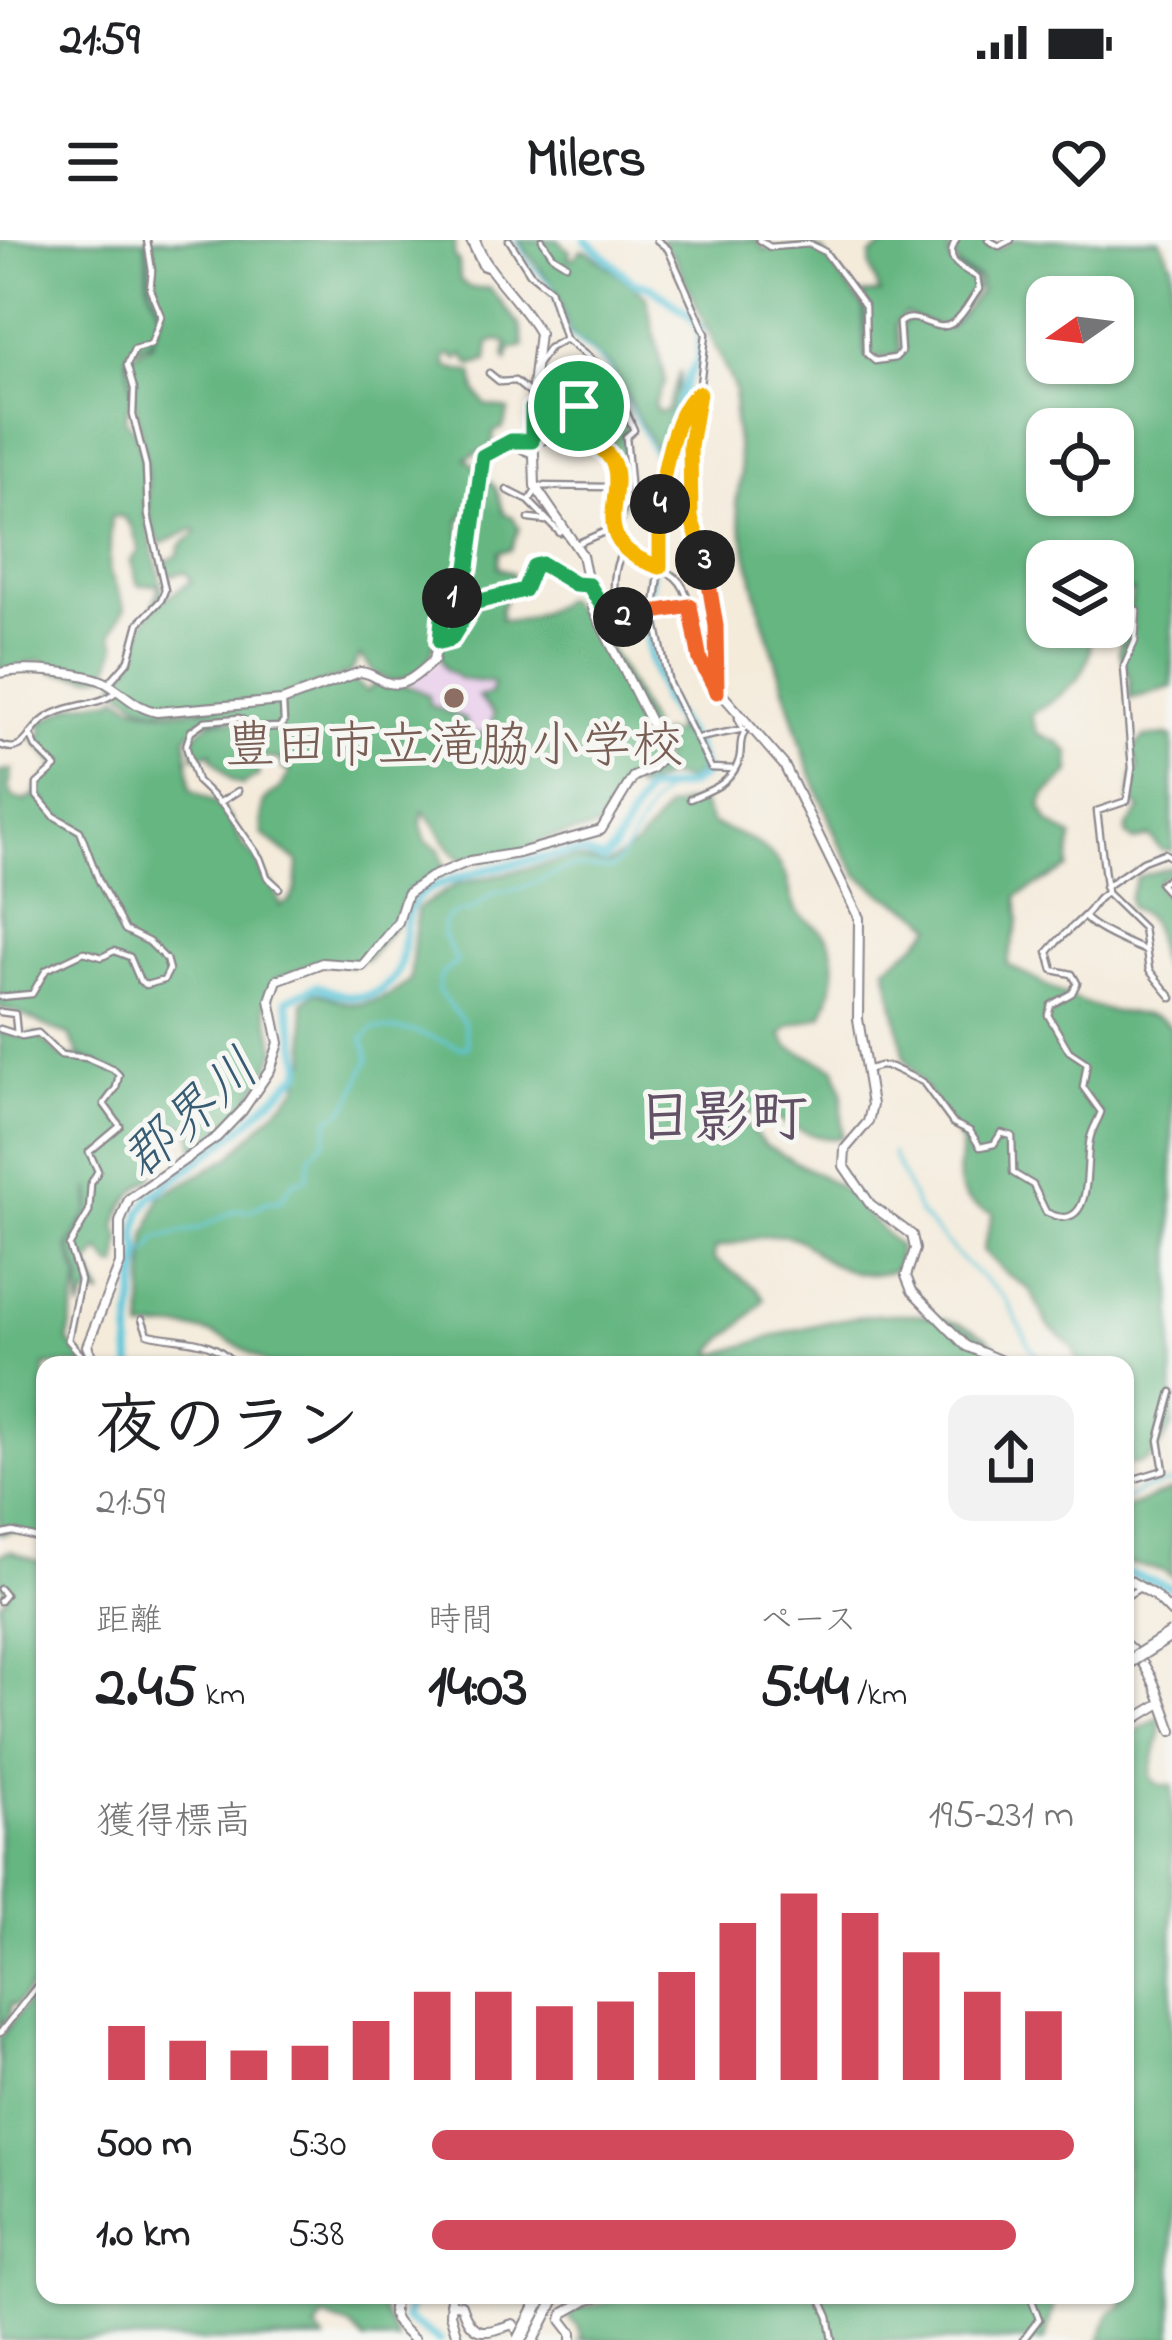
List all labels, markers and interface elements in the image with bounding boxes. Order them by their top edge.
text: 21:59 [60,9,140,75]
text: Milers [526,123,646,201]
icon: menu [60,129,126,195]
icon: heart [1046,129,1112,195]
north arrow [1026,276,1134,384]
map controls [1026,276,1134,648]
pin [528,355,630,457]
icon: arrive [546,373,612,439]
button: locate [1026,408,1134,516]
pin: 4 [630,474,690,534]
text: 4 [653,480,667,528]
pin: 3 [675,530,735,590]
text: 3 [698,536,712,584]
button: layers [1026,540,1134,648]
pin: 1 [422,568,482,628]
text: 1 [447,574,457,622]
pin: 2 [593,587,653,647]
text: 2 [615,593,631,641]
marker: 豊田市立滝脇小学校 [441,685,467,711]
place label: 豊田市立滝脇小学校 [224,711,684,786]
water label: 郡界川 [107,1034,279,1200]
district label: 日影町 [637,1080,808,1163]
text: 夜のラン [96,1382,360,1478]
button: share [948,1395,1074,1521]
text: 21:59 [96,1475,165,1532]
text: 距離 [96,1598,162,1646]
text: 時間 [428,1598,494,1646]
text: ペース [760,1598,857,1646]
text: 2.45 [96,1646,197,1733]
text: 14:03 [428,1646,528,1733]
text: 5:44 [760,1646,849,1733]
text: km [197,1672,245,1720]
text: /km [849,1672,907,1720]
text: 195–231 m [928,1788,1074,1845]
text: 獲得標高 [96,1795,252,1852]
text: 500 m [96,2117,192,2174]
text: 5:30 [288,2117,347,2174]
text: 1.0 km [96,2207,190,2264]
text: 5:38 [288,2207,344,2264]

